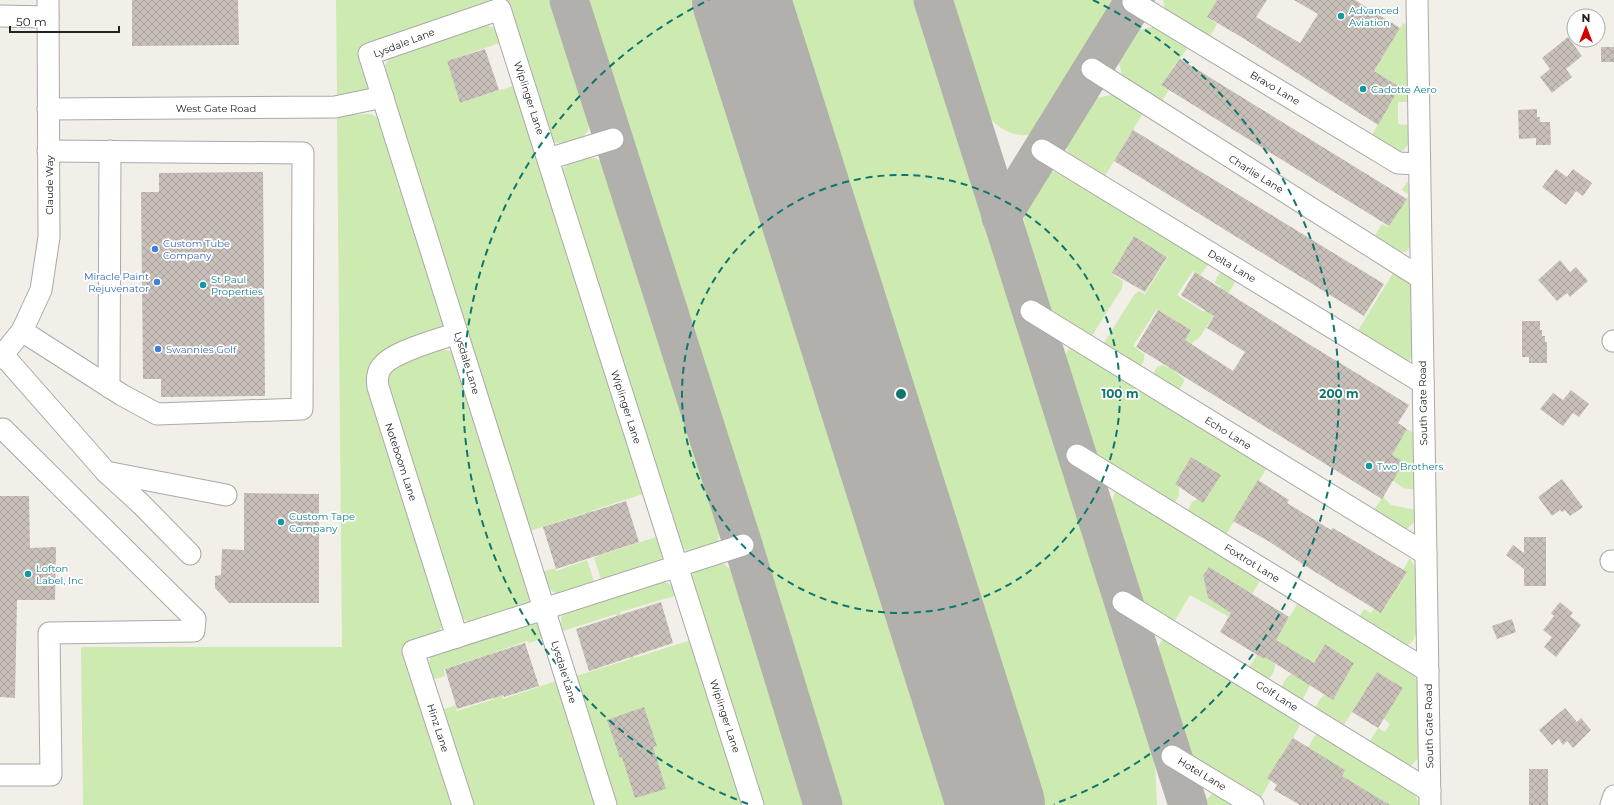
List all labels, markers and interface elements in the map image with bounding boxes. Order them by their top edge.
place label: Advanced Aviation [1349,4,1399,29]
scale bar [10,8,119,34]
north arrow [1566,8,1606,48]
marker: Advanced Aviation [1336,11,1346,21]
text: N [1582,11,1590,25]
text: 50 m [16,14,47,29]
street label: Lysdale Lane [371,25,437,61]
street label: Wiplinger Lane [511,60,547,136]
street label: Bravo Lane [1248,68,1302,108]
place label: Cadotte Aero [1371,83,1437,96]
marker: Cadotte Aero [1358,84,1368,94]
street label: West Gate Road [176,102,256,115]
street label: Charlie Lane [1226,152,1286,196]
street label: Claude Way [43,155,56,215]
place label: Custom Tube Company [163,237,230,262]
marker: Custom Tube Company [150,244,160,254]
street label: Delta Lane [1206,247,1258,285]
place label: Miracle Paint Rejuvenator [84,270,149,295]
place label: St Paul Properties [211,273,263,298]
marker: Miracle Paint Rejuvenator [152,277,162,287]
marker: St Paul Properties [198,280,208,290]
street label: Lysdale Lane [451,330,483,396]
place label: Swannies Golf [166,343,237,356]
marker: Swannies Golf [153,344,163,354]
street label: South Gate Road [1416,360,1430,446]
street label: Wiplinger Lane [608,369,644,445]
text: 100 m [1102,386,1138,401]
text: 200 m [1319,386,1359,401]
centre of rings [894,387,908,401]
street label: Echo Lane [1202,414,1254,452]
street label: Noteboom Lane [382,421,420,503]
place label: Two Brothers [1377,460,1443,473]
marker: Two Brothers [1364,461,1374,471]
place label: Custom Tape Company [289,510,355,535]
marker: Custom Tape Company [276,517,286,527]
street label: Foxtrot Lane [1222,541,1282,585]
place label: Lofton Label, Inc [36,562,84,587]
marker: Lofton Label, Inc [23,569,33,579]
street label: Lysdale Lane [548,639,580,705]
street label: Wiplinger Lane [707,678,743,754]
street label: Golf Lane [1254,678,1300,714]
street label: South Gate Road [1422,683,1436,769]
street label: Hinz Lane [424,702,452,754]
street label: Hotel Lane [1175,754,1229,794]

